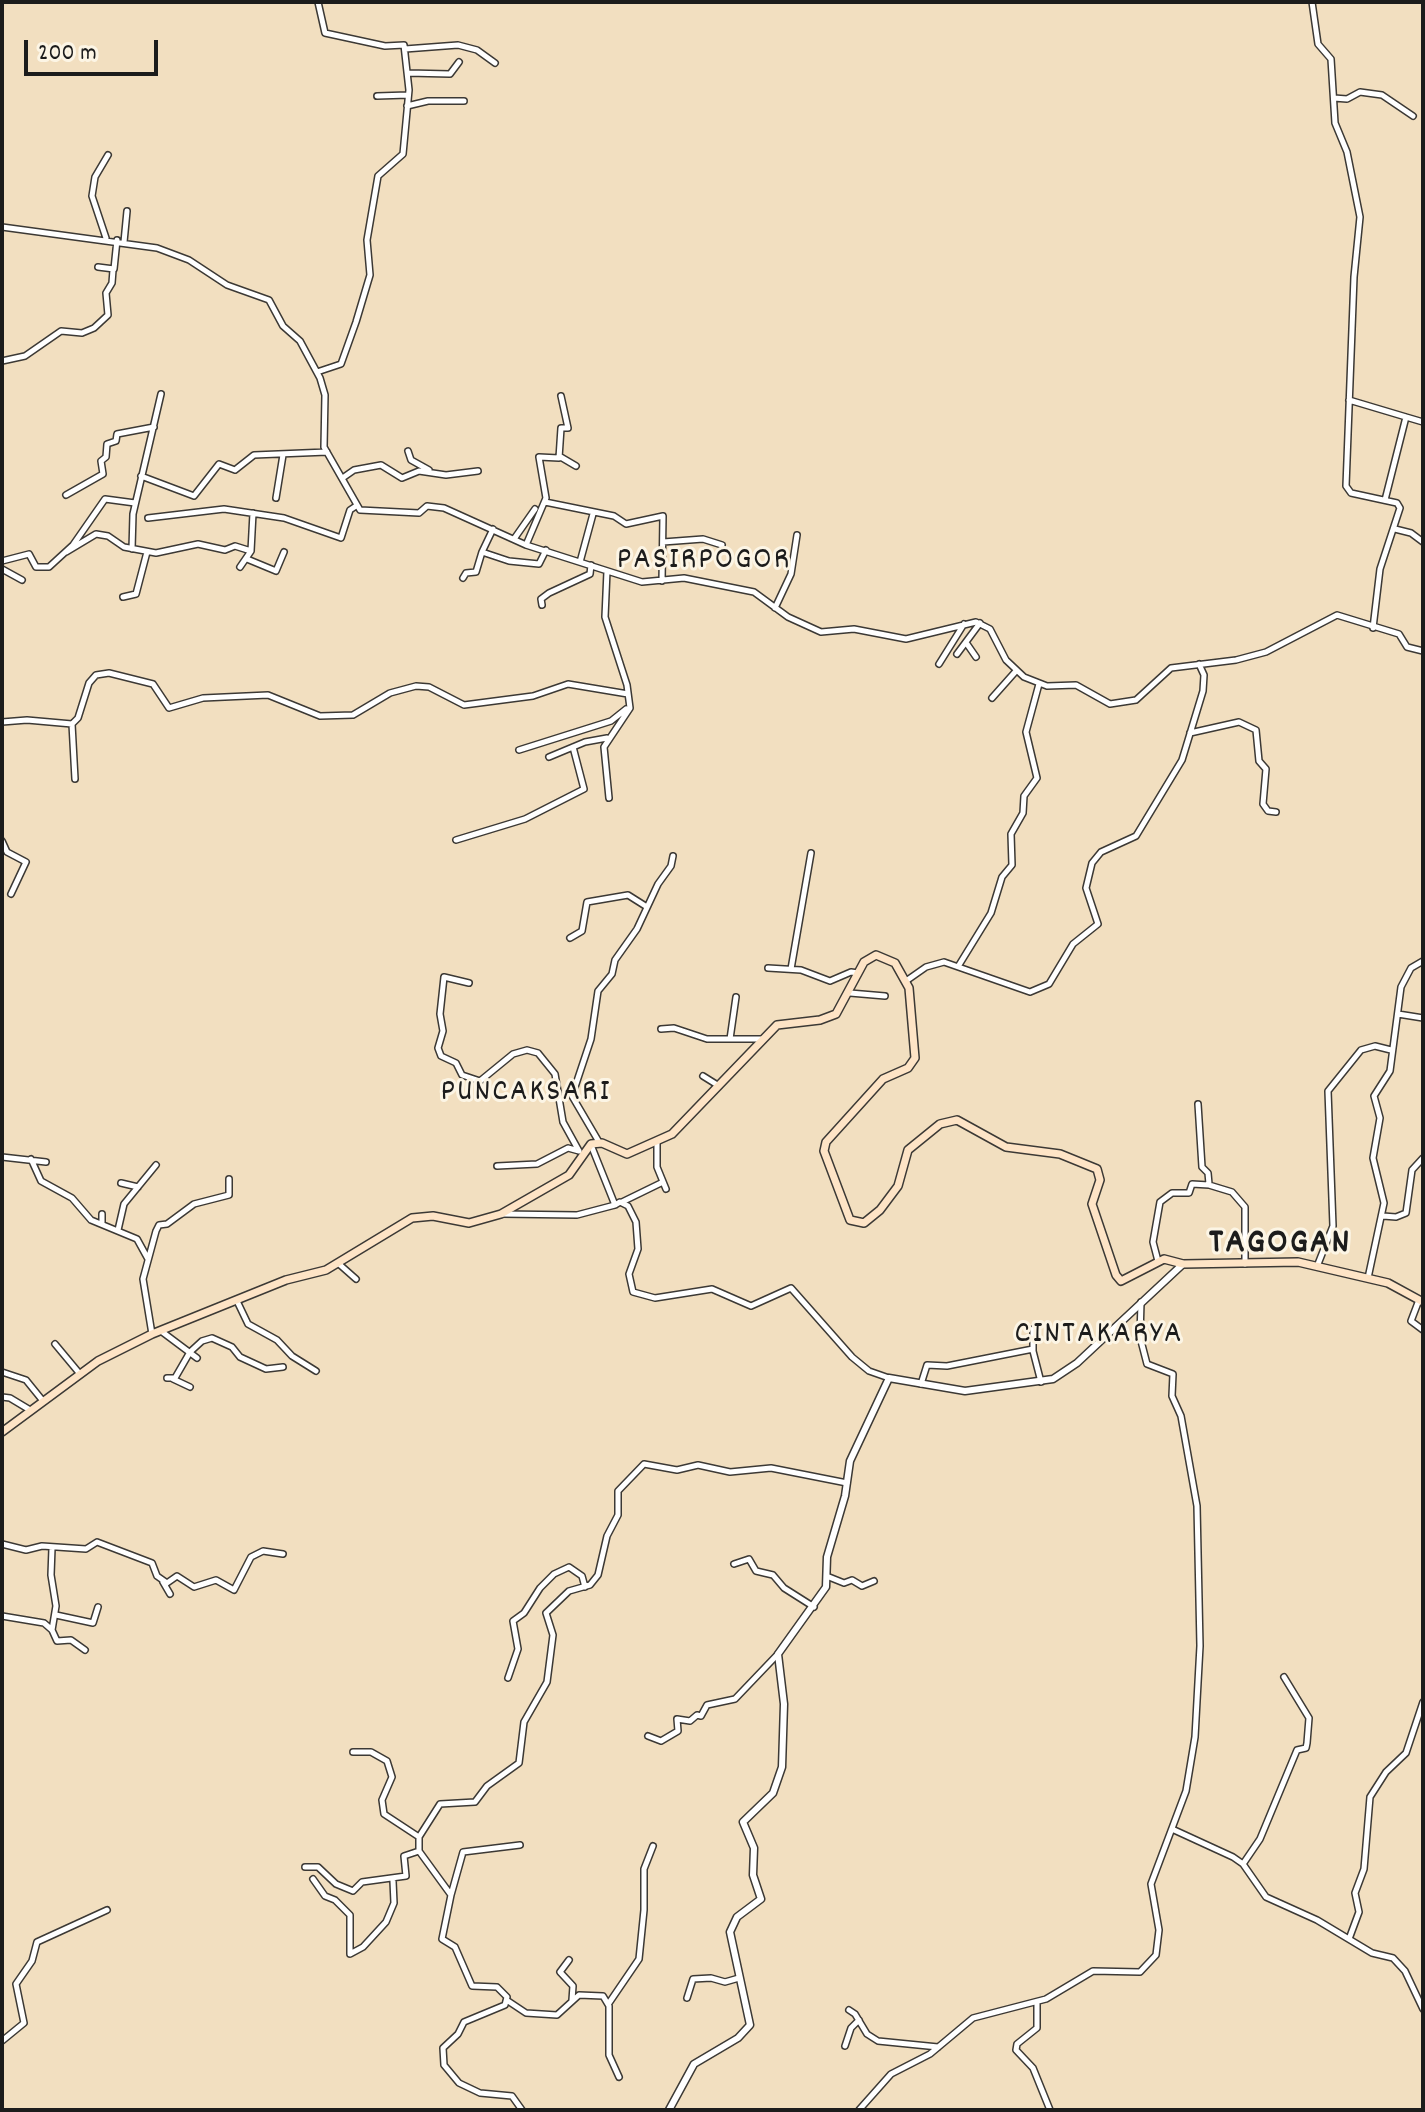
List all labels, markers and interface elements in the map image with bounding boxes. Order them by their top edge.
scale bar [28,24,162,74]
text: 200 m [38,37,97,71]
district label: PASIRPOGOR [617,544,791,582]
district label: PUNCAKSARI [441,1076,611,1114]
district label: TAGOGAN [1209,1224,1351,1268]
district label: CINTAKARYA [1015,1318,1183,1356]

